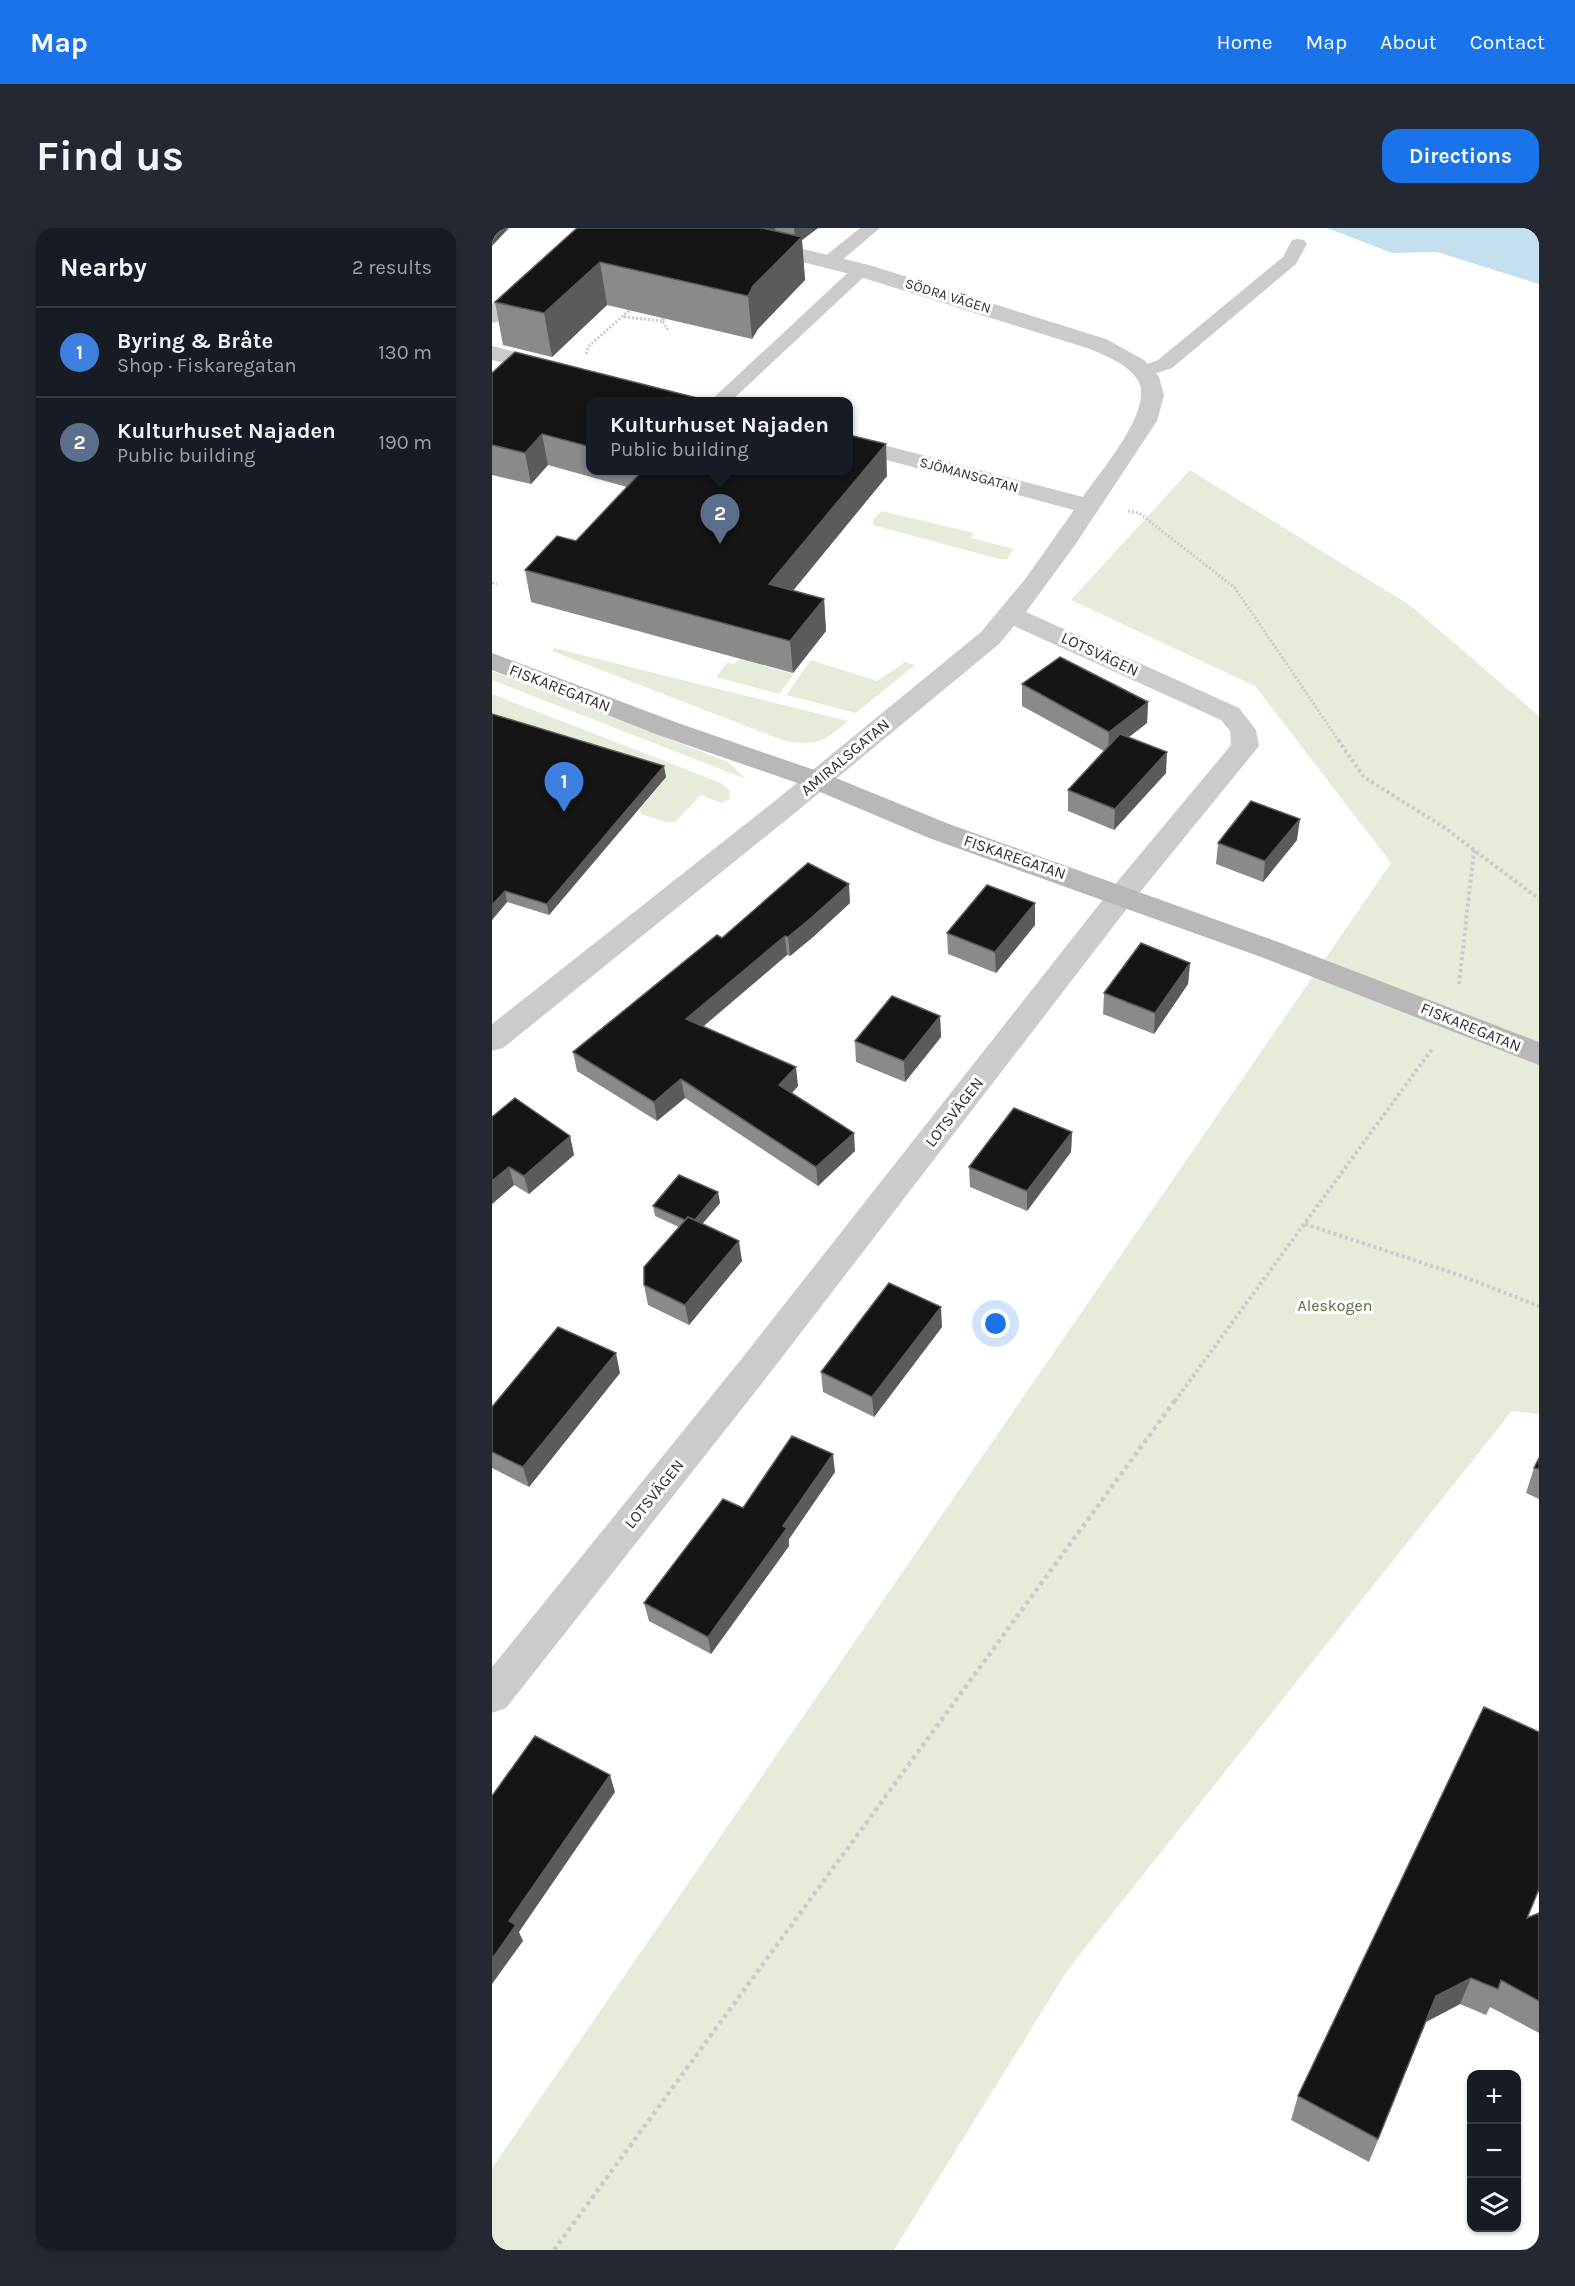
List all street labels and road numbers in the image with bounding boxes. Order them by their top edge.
street label: SÖDRA VÄGEN [903,275,993,317]
street label: SJÖMANSGATAN [918,454,1020,496]
street label: LOTSVÄGEN [1058,628,1142,680]
street label: FISKAREGATAN [507,660,613,716]
street label: AMIRALSGATAN [797,714,893,800]
street label: FISKAREGATAN [962,831,1068,883]
street label: FISKAREGATAN [1418,998,1524,1056]
street label: LOTSVÄGEN [921,1073,987,1151]
street label: LOTSVÄGEN [620,1456,688,1532]

